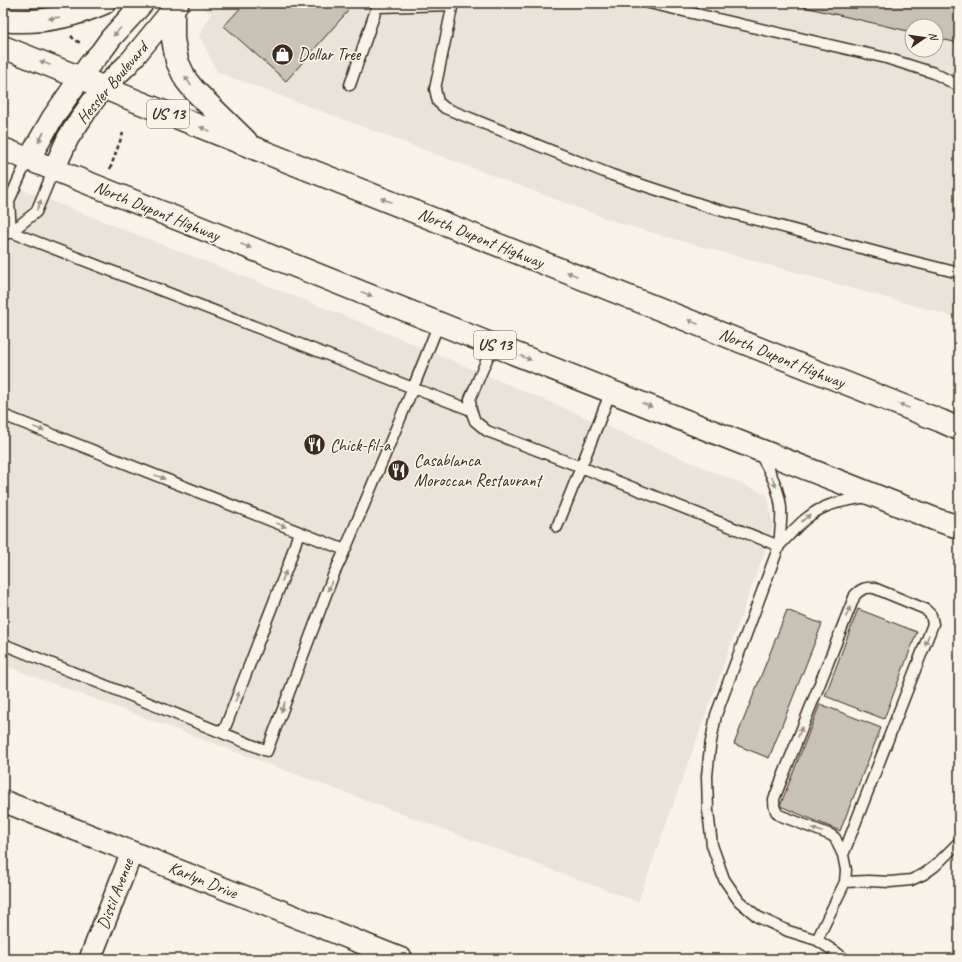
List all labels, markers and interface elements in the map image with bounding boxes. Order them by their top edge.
one-way arrow [48,15,60,21]
north arrow [904,18,944,58]
one-way arrow [112,27,121,37]
text: N [926,31,942,43]
street label: Hessler Boulevard [72,35,154,128]
shop icon: Dollar Tree [270,41,296,67]
place label: Dollar Tree [298,44,362,65]
one-way arrow [38,60,50,66]
one-way arrow [184,76,192,87]
road number: US 13 [147,100,189,128]
one-way arrow [199,125,211,131]
one-way arrow [37,131,44,143]
street label: North Dupont Highway [91,176,224,246]
one-way arrow [379,197,391,203]
one-way arrow [36,199,42,211]
street label: North Dupont Highway [415,203,548,273]
one-way arrow [240,243,251,249]
one-way arrow [565,271,577,277]
one-way arrow [361,291,372,297]
one-way arrow [686,319,698,325]
street label: North Dupont Highway [716,323,849,393]
road number: US 13 [474,331,516,359]
one-way arrow [521,355,533,361]
one-way arrow [642,403,654,409]
one-way arrow [898,403,910,409]
one-way arrow [34,427,46,433]
restaurant icon: Chick-fil-a [302,432,328,458]
place label: Chick-fil-a [330,435,392,456]
place label: Casablanca Moroccan Restaurant [414,450,544,491]
restaurant icon: Casablanca Moroccan Restaurant [386,457,412,483]
one-way arrow [155,475,167,481]
one-way arrow [771,477,777,488]
one-way arrow [801,514,812,523]
one-way arrow [276,522,288,528]
one-way arrow [281,569,287,581]
one-way arrow [326,580,332,592]
one-way arrow [846,605,852,617]
one-way arrow [924,635,930,647]
one-way arrow [234,690,240,702]
one-way arrow [280,702,286,714]
one-way arrow [798,726,804,738]
one-way arrow [810,826,822,832]
street label: Distil Avenue [92,854,139,932]
street label: Karlyn Drive [166,857,242,904]

